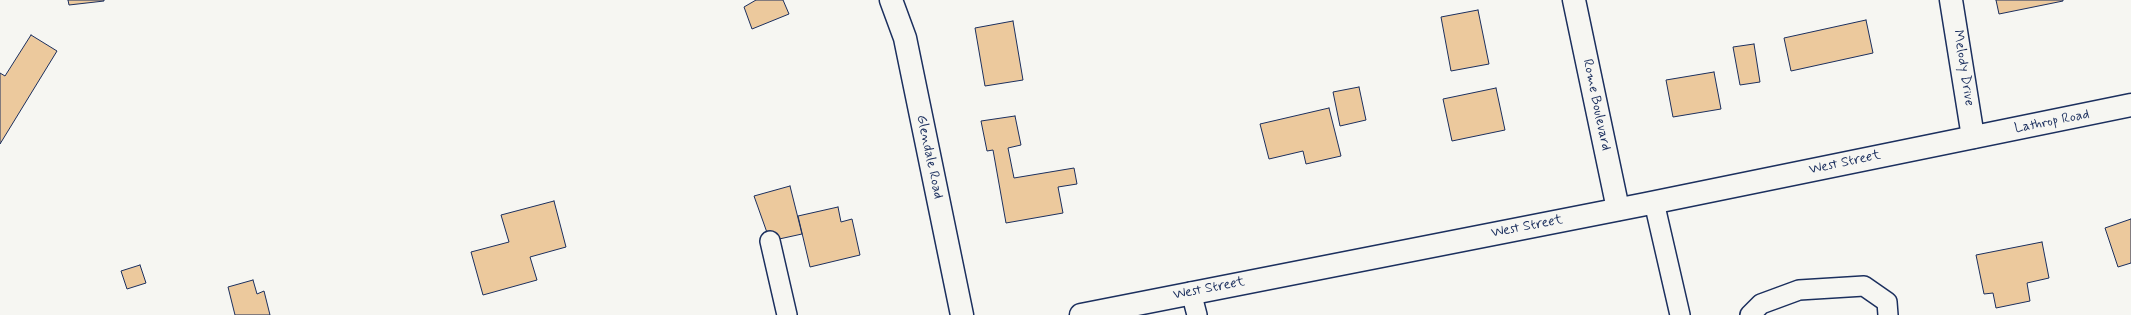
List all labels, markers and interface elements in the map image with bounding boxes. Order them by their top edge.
street label: Melody Drive [1949,29,1977,107]
street label: Rome Boulevard [1578,58,1614,152]
street label: Lathrop Road [2013,106,2091,138]
street label: Glendale Road [912,113,946,201]
street label: West Street [1808,147,1882,179]
street label: West Street [1490,212,1564,242]
street label: West Street [1172,274,1246,304]

